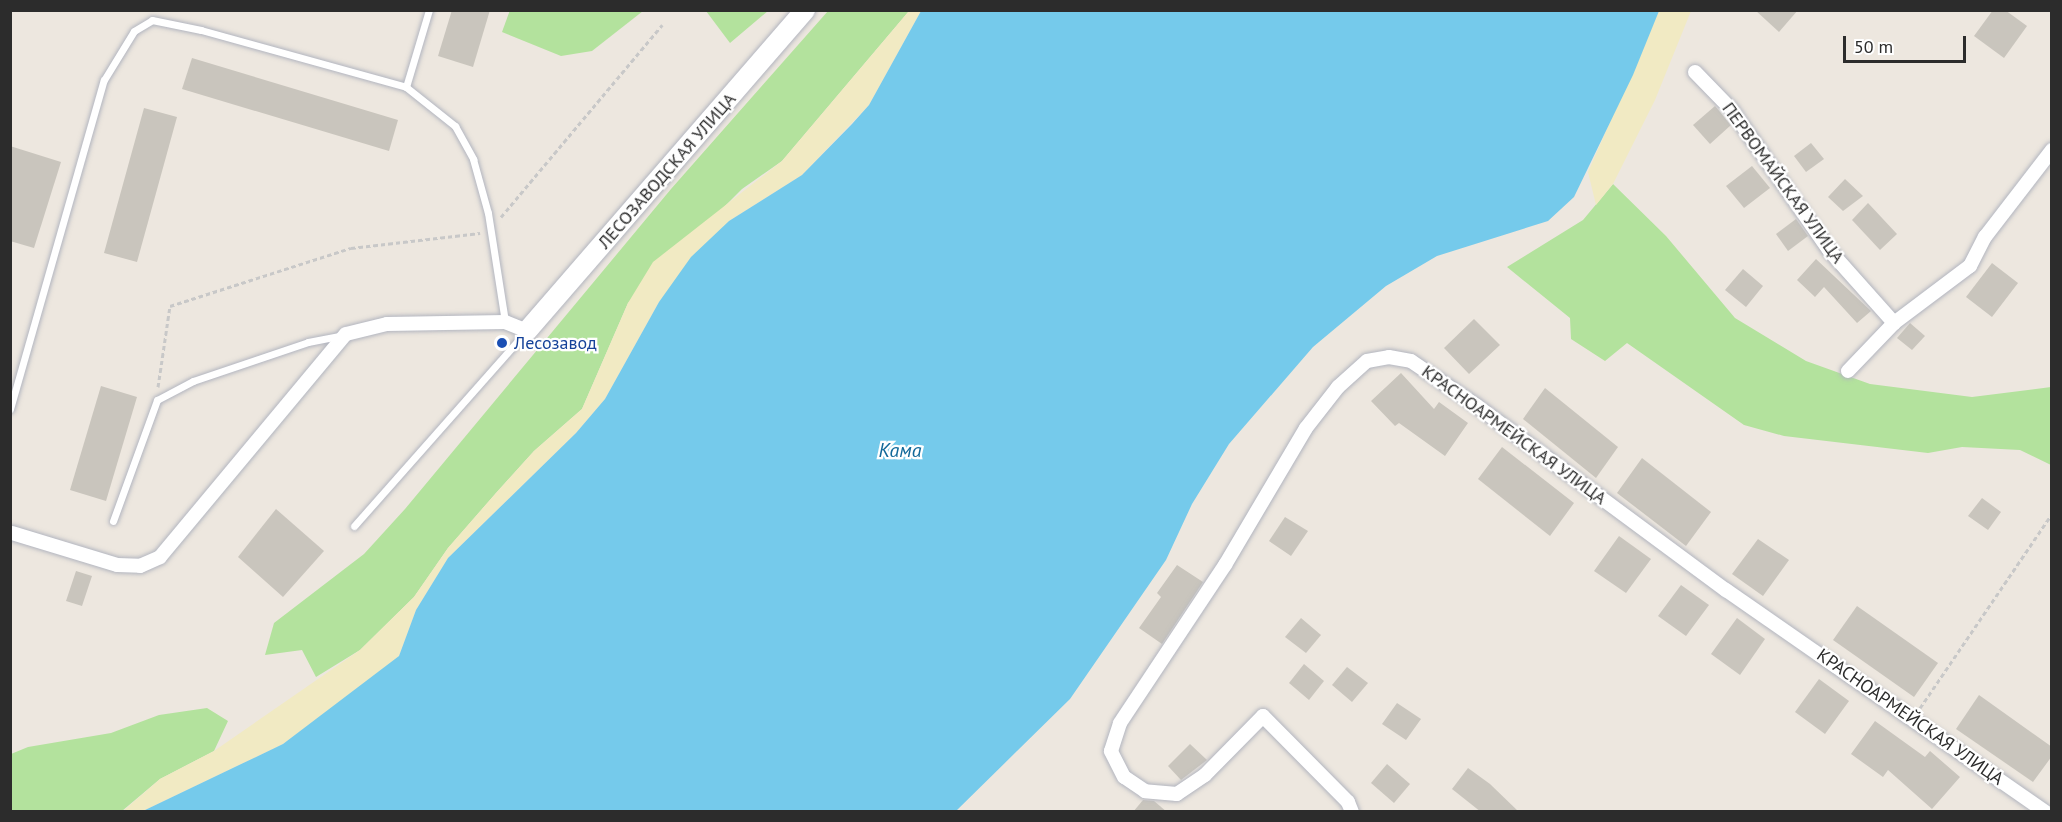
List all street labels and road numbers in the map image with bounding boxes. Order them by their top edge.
street label: ЛЕСОЗАВОДСКАЯ УЛИЦА [593,89,741,253]
street label: ПЕРВОМАЙСКАЯ УЛИЦА [1717,98,1849,268]
street label: КРАСНОАРМЕЙСКАЯ УЛИЦА [1417,361,1611,509]
street label: КРАСНОАРМЕЙСКАЯ УЛИЦА [1812,644,2008,790]

